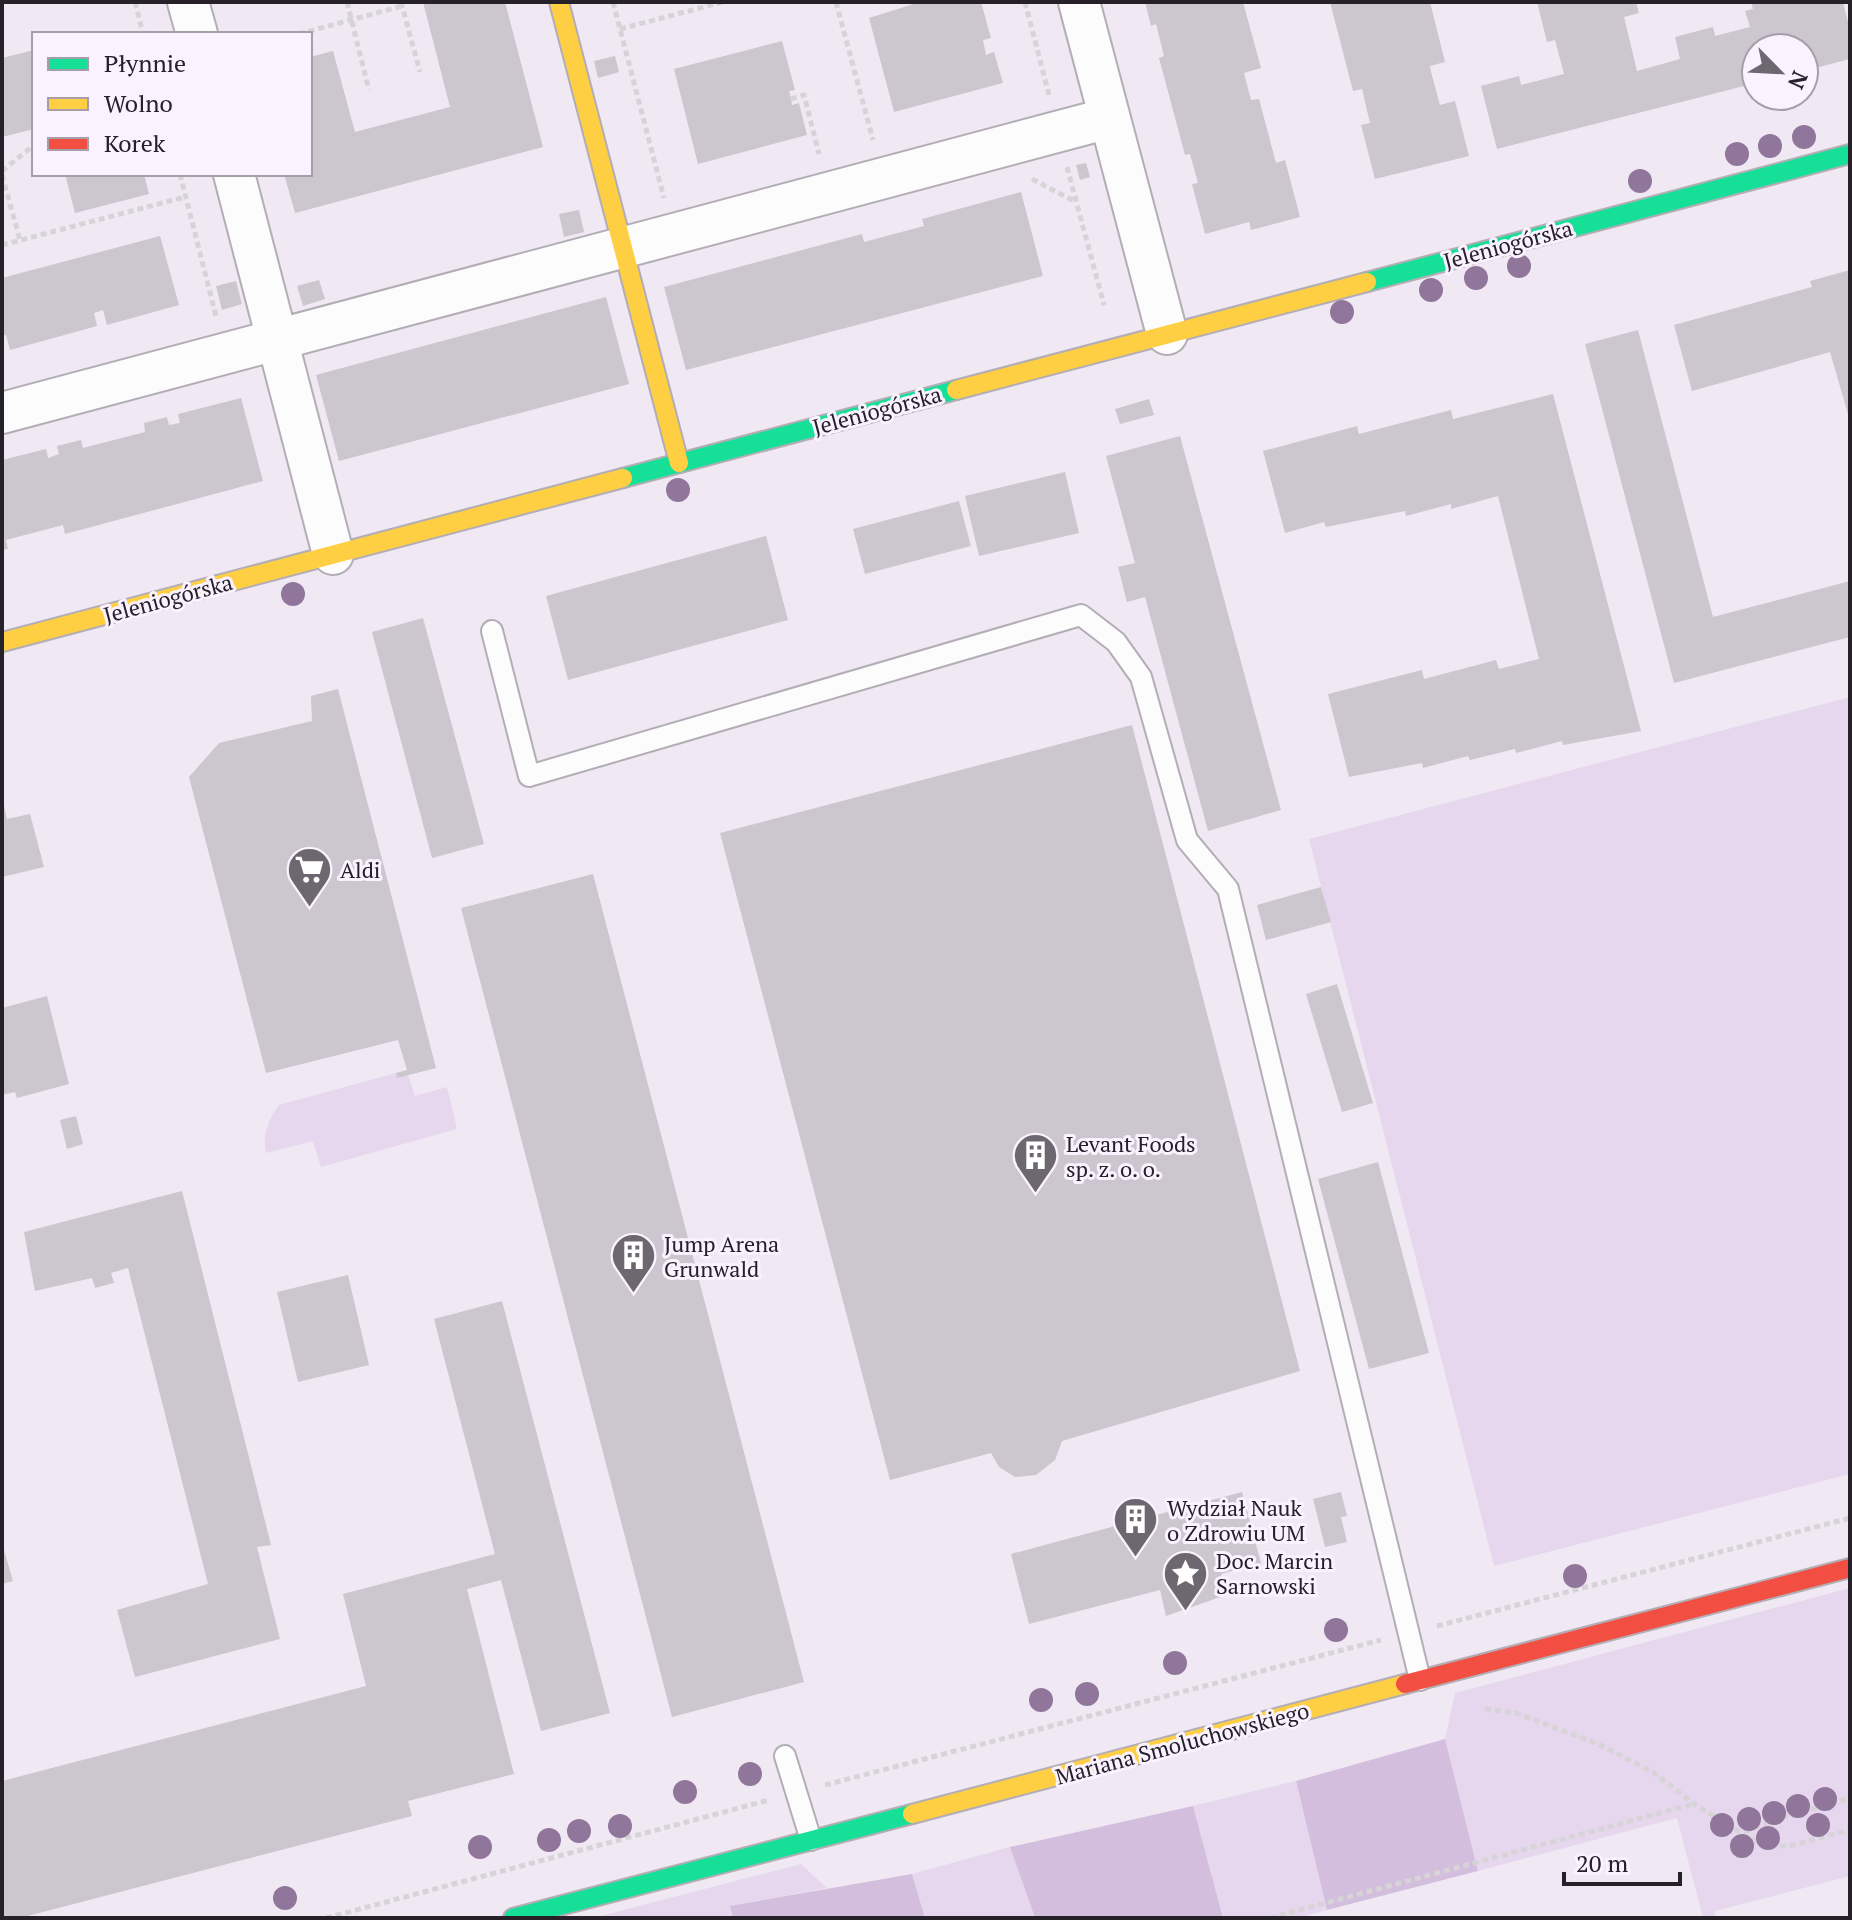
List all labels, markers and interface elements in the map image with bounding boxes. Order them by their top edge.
legend [32,32,312,176]
north arrow [1740,32,1820,112]
text: Płynnie [104,47,186,79]
text: N [1782,67,1815,94]
text: Wolno [104,87,173,119]
text: Korek [104,127,166,159]
street label: Jeleniogórska [1440,213,1576,275]
street label: Jeleniogórska [809,379,945,441]
street label: Jeleniogórska [100,567,236,629]
supermarket icon: Aldi [285,845,333,908]
place label: Aldi [340,855,380,884]
place label: Levant Foods sp. z. o. o. [1066,1129,1196,1183]
building icon: Levant Foods sp. z. o. o. [1011,1132,1059,1195]
place label: Jump Arena Grunwald [664,1229,779,1283]
building icon: Jump Arena Grunwald [609,1232,657,1295]
place label: Wydział Nauk o Zdrowiu UM [1167,1493,1305,1547]
building icon: Wydział Nauk o Zdrowiu UM [1112,1496,1160,1559]
place label: Doc. Marcin Sarnowski [1216,1546,1333,1600]
place icon: Doc. Marcin Sarnowski [1161,1549,1209,1612]
street label: Mariana Smoluchowskiego [1052,1695,1312,1791]
scale bar [1564,1836,1680,1886]
text: 20 m [1576,1847,1628,1879]

